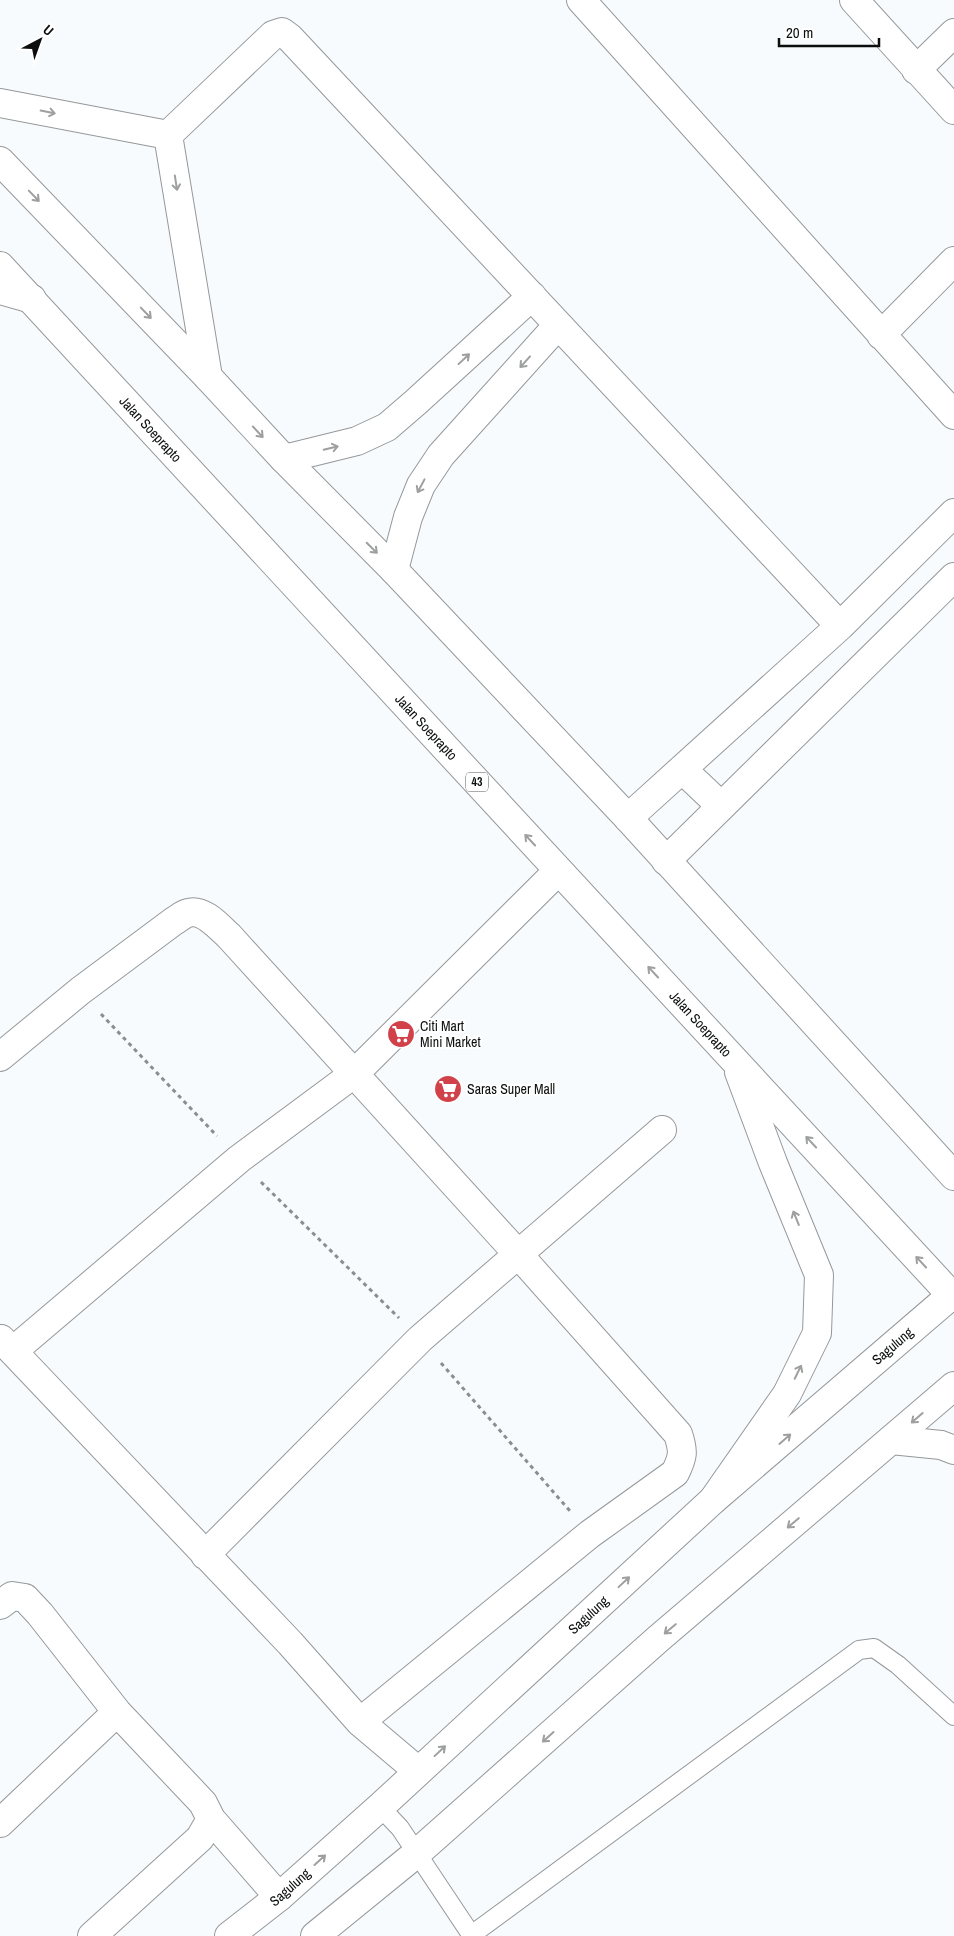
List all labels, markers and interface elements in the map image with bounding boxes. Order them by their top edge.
north arrow [15,15,65,65]
scale bar [779,15,879,47]
text: U [39,21,58,40]
text: 20 m [786,22,813,43]
one-way arrow [39,108,55,117]
one-way arrow [171,175,181,191]
one-way arrow [28,190,40,203]
one-way arrow [140,307,152,320]
one-way arrow [457,353,470,365]
one-way arrow [520,355,531,368]
street label: Jalan Soeprapto [116,392,186,466]
one-way arrow [252,425,264,438]
one-way arrow [322,442,338,452]
one-way arrow [416,478,425,493]
one-way arrow [366,541,378,554]
street label: Jalan Soeprapto [391,690,461,764]
road number: 43 [466,772,488,792]
one-way arrow [524,834,536,847]
one-way arrow [647,966,659,978]
street label: Jalan Soeprapto [666,987,736,1061]
place label: Citi Mart Mini Market [420,1017,481,1051]
supermarket icon: Citi Mart Mini Market [386,1019,416,1049]
supermarket icon: Saras Super Mall [433,1074,463,1104]
place label: Saras Super Mall [467,1080,555,1098]
one-way arrow [805,1136,817,1149]
one-way arrow [790,1211,800,1226]
one-way arrow [915,1255,927,1268]
street label: Sagulung [868,1323,917,1369]
one-way arrow [794,1365,803,1380]
one-way arrow [911,1412,924,1423]
one-way arrow [778,1433,791,1444]
one-way arrow [787,1518,800,1529]
one-way arrow [618,1576,631,1588]
street label: Sagulung [564,1591,613,1638]
one-way arrow [663,1623,676,1634]
one-way arrow [542,1731,555,1742]
one-way arrow [434,1745,447,1757]
one-way arrow [314,1855,327,1866]
street label: Sagulung [266,1864,314,1910]

